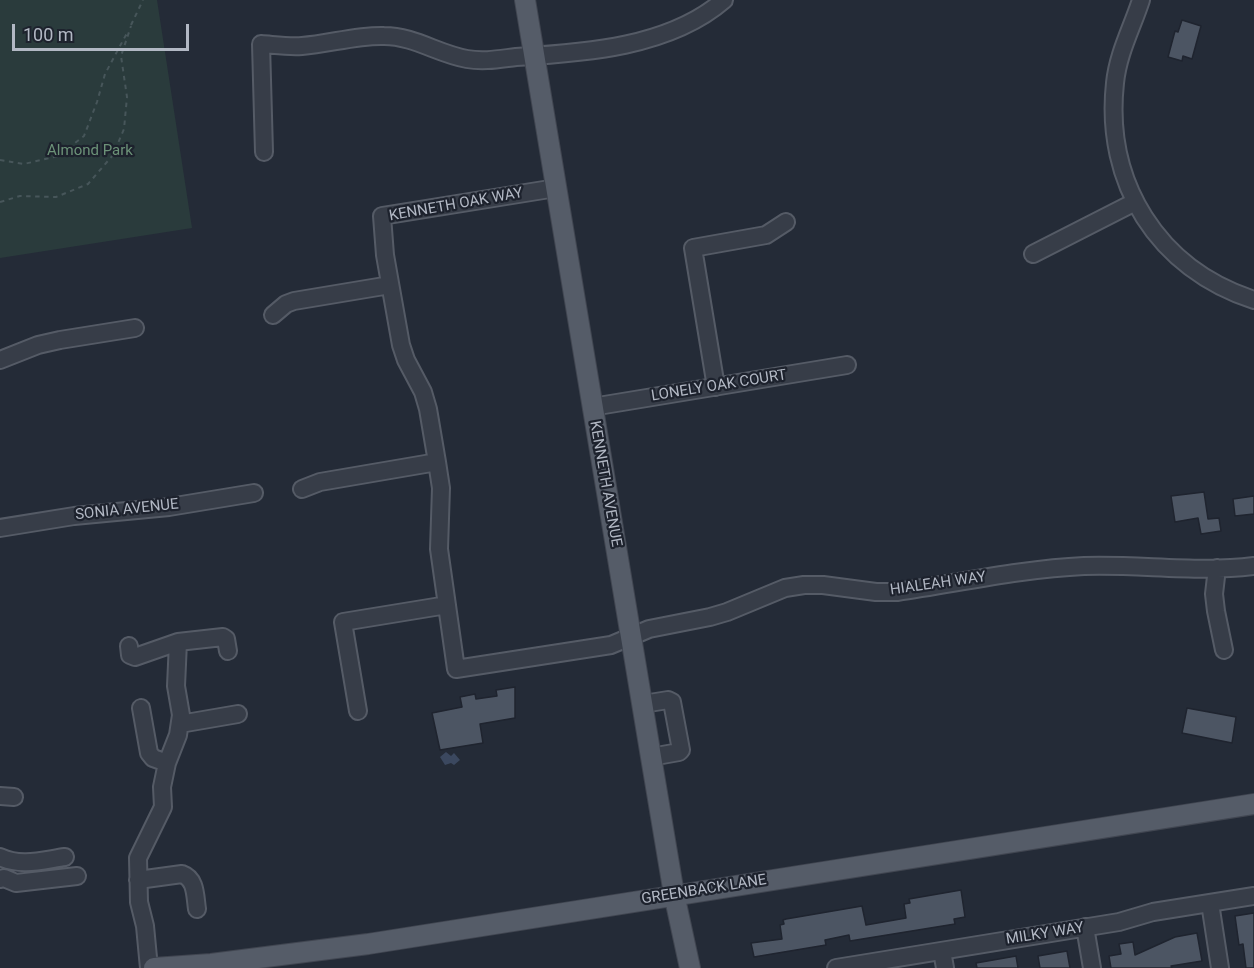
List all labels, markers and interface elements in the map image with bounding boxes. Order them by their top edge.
scale bar [15,12,192,50]
text: 100 m [23,24,74,45]
park label: Almond Park [47,142,133,160]
street label: KENNETH OAK WAY [388,184,524,226]
street label: LONELY OAK COURT [650,366,788,406]
street label: KENNETH AVENUE [585,420,625,548]
street label: SONIA AVENUE [74,496,180,524]
street label: HIALEAH WAY [889,568,987,600]
street label: GREENBACK LANE [640,871,768,909]
street label: MILKY WAY [1005,919,1085,949]

